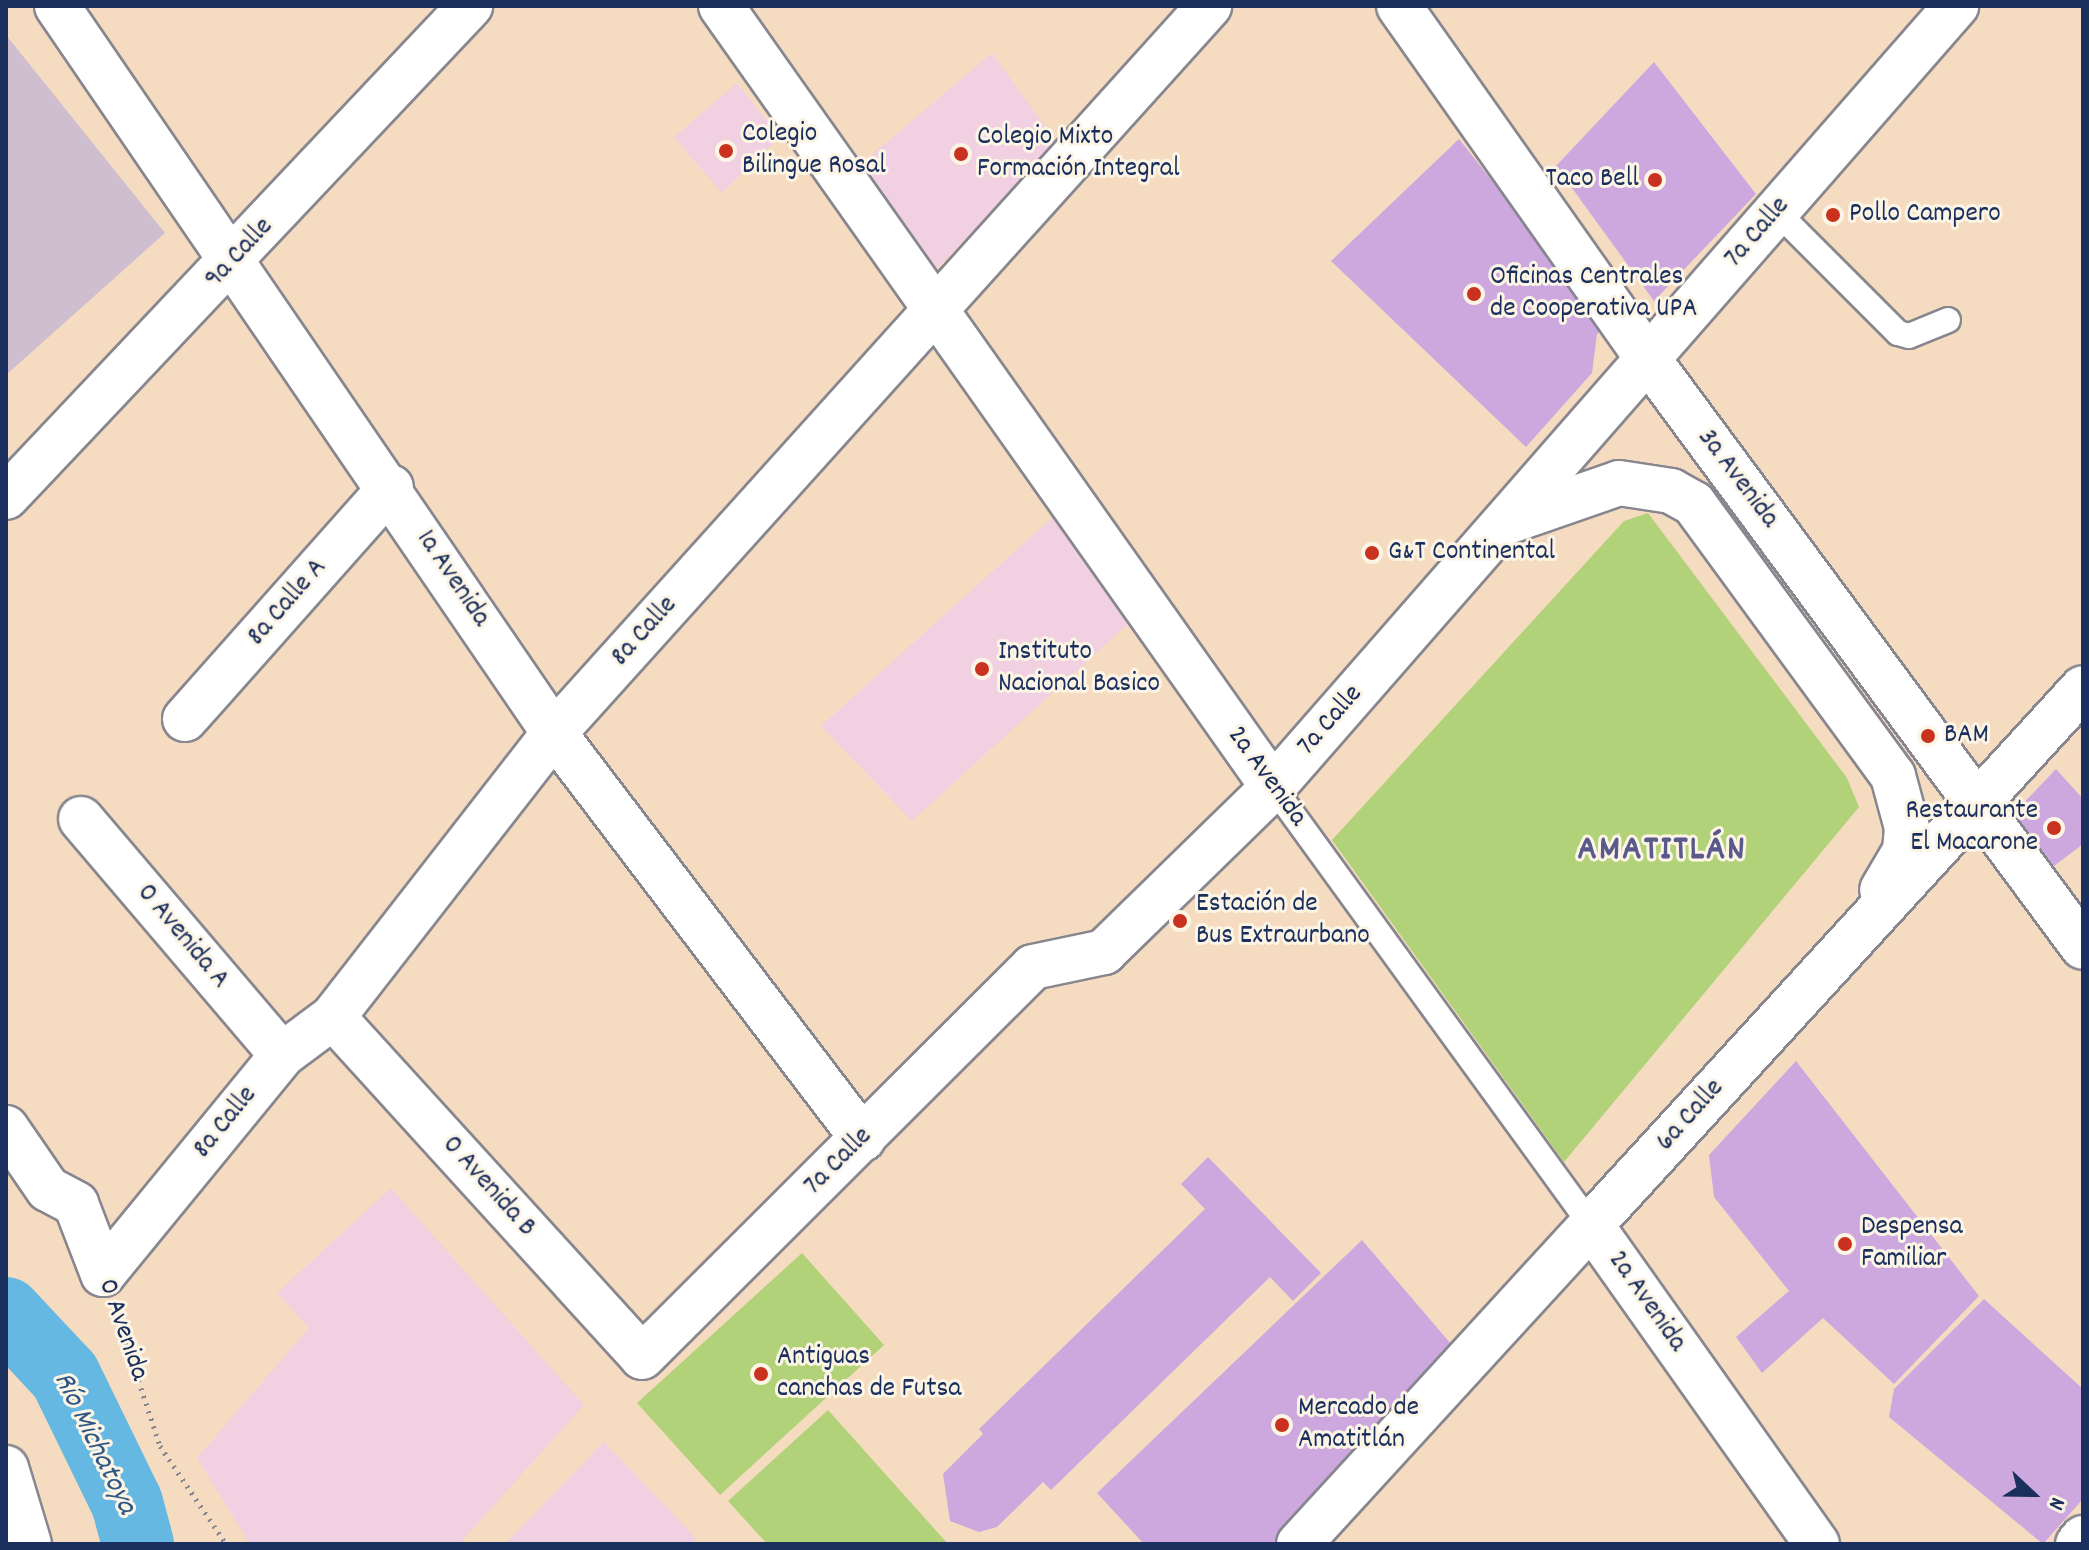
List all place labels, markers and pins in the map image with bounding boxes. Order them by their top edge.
place label: Colegio Bilingue Rosal [742,118,886,184]
place label: Colegio Mixto Formación Integral [977,121,1180,187]
marker: Colegio Bilingue Rosal [717,142,735,160]
marker: Colegio Mixto Formación Integral [952,145,970,163]
place label: Taco Bell [1546,163,1639,197]
marker: Taco Bell [1646,171,1664,189]
place label: Pollo Campero [1849,198,2001,232]
marker: Pollo Campero [1824,206,1842,224]
place label: Oficinas Centrales de Cooperativa UPA [1490,261,1698,327]
marker: Oficinas Centrales de Cooperativa UPA [1465,285,1483,303]
place label: G&T Continental [1388,536,1555,570]
marker: G&T Continental [1363,544,1381,562]
place label: Instituto Nacional Basico [998,636,1160,702]
marker: Instituto Nacional Basico [973,660,991,678]
place label: BAM [1944,719,1989,753]
marker: BAM [1919,727,1937,745]
place label: Restaurante El Macarone [1906,795,2038,861]
marker: Restaurante El Macarone [2045,819,2063,837]
place label: Estación de Bus Extraurbano [1196,888,1370,954]
marker: Estación de Bus Extraurbano [1171,912,1189,930]
place label: Despensa Familiar [1861,1211,1963,1277]
marker: Despensa Familiar [1836,1235,1854,1253]
place label: Antiguas canchas de Futsa [777,1341,961,1407]
marker: Antiguas canchas de Futsa [752,1365,770,1383]
place label: Mercado de Amatitlán [1298,1392,1419,1458]
marker: Mercado de Amatitlán [1273,1416,1291,1434]

